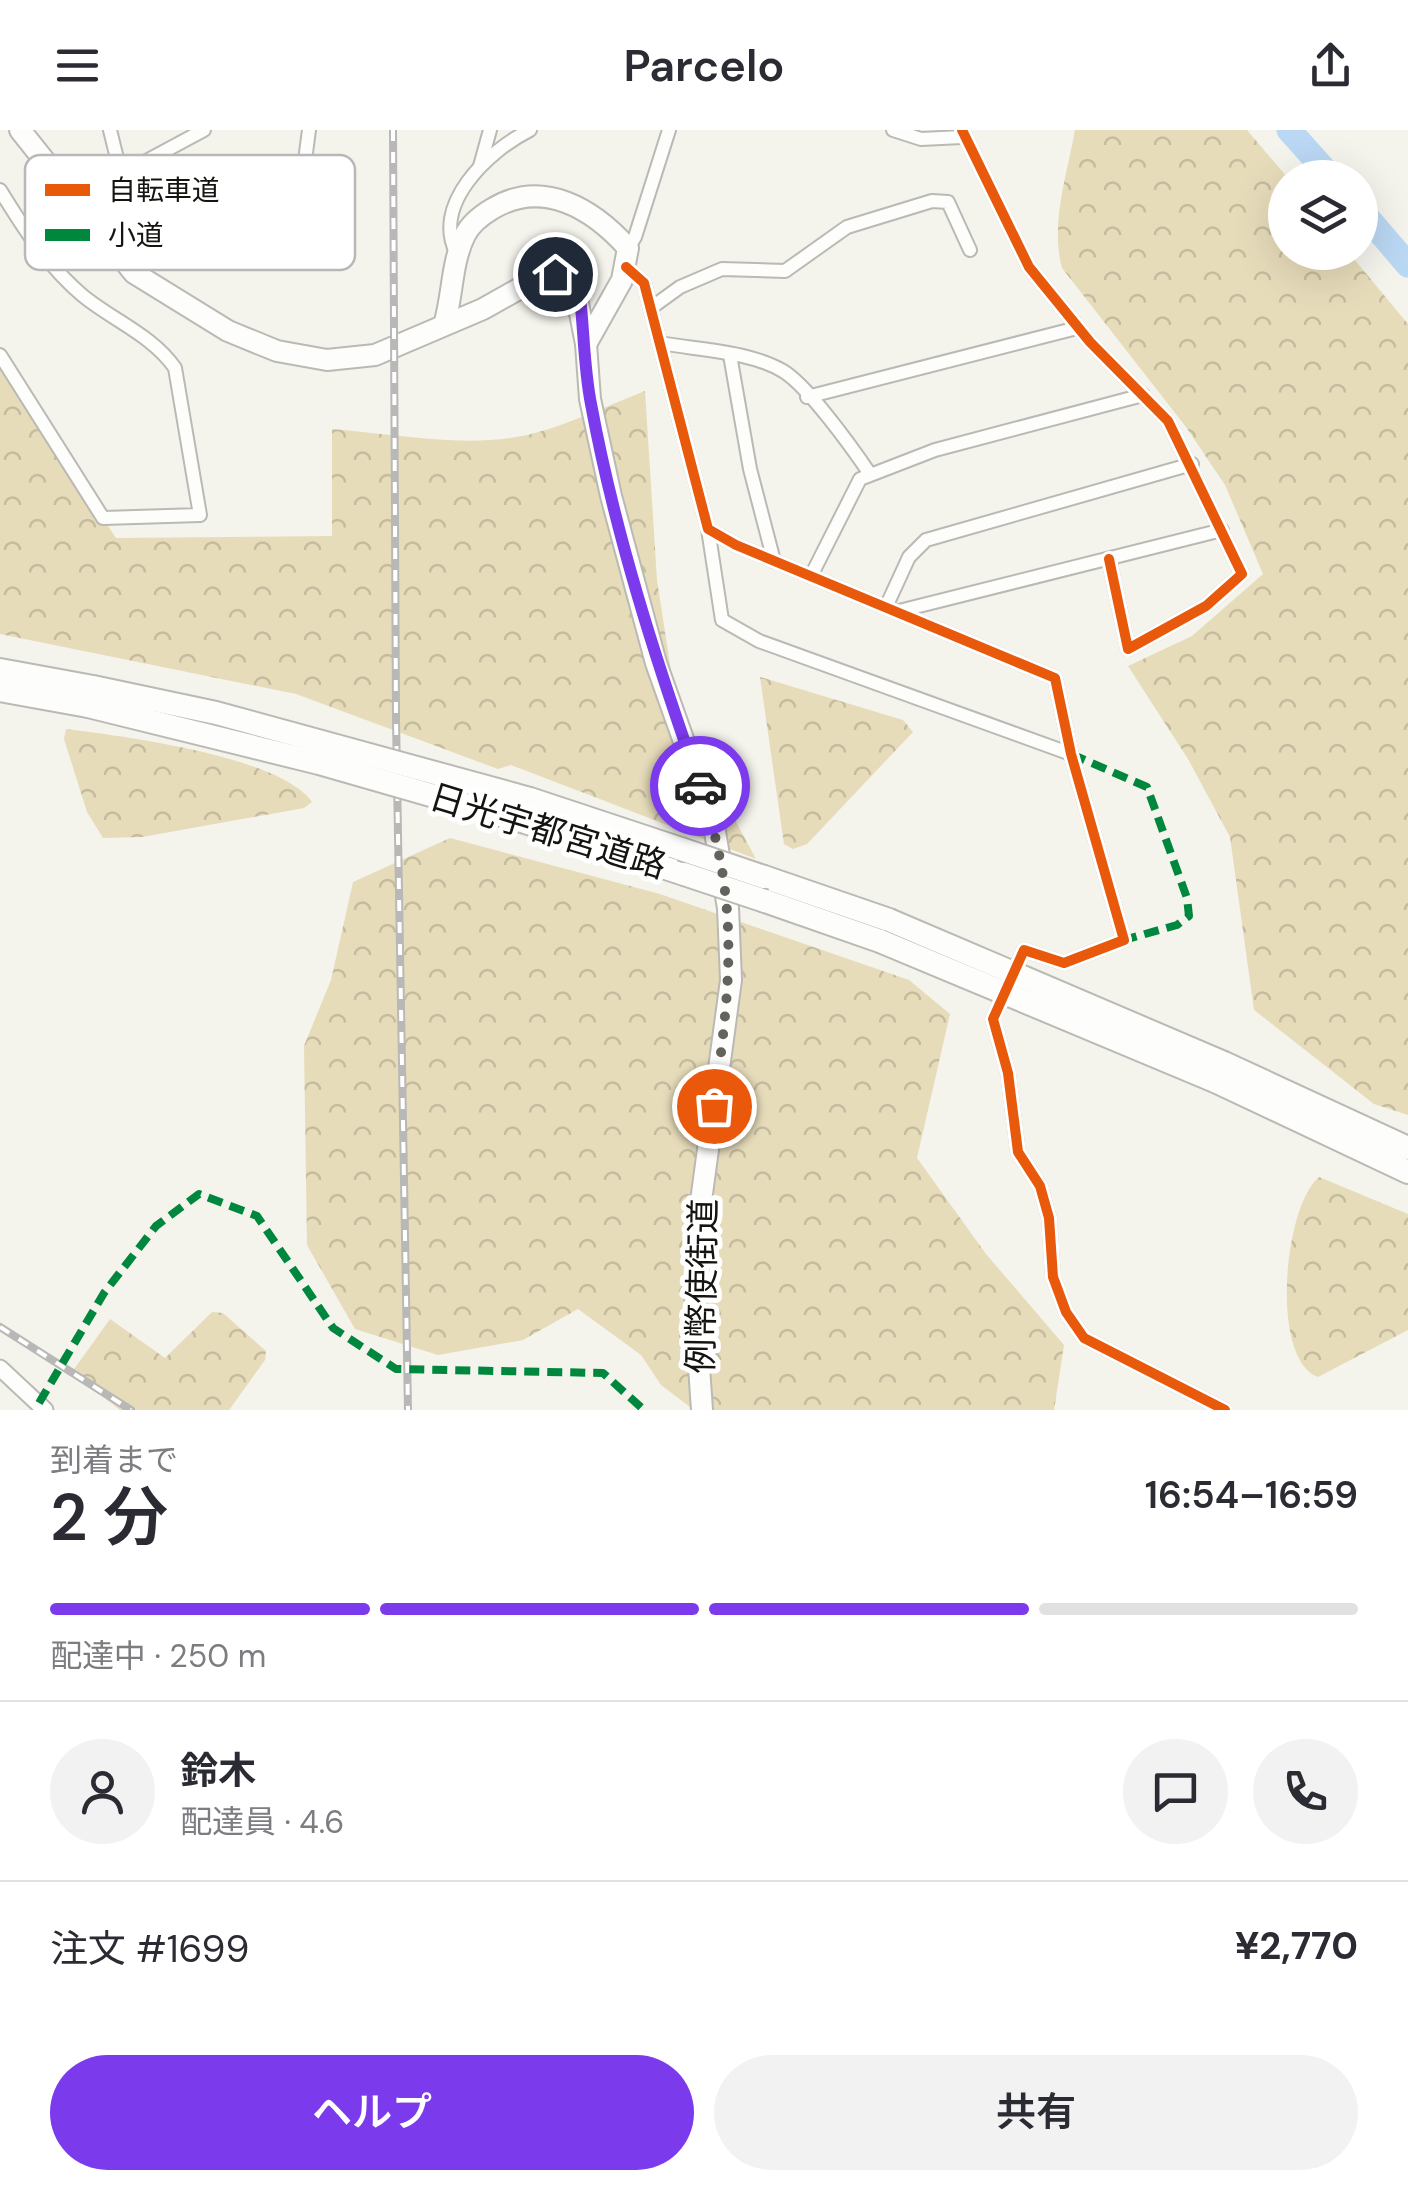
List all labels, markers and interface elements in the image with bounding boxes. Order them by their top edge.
text: Parcelo [623,36,785,95]
icon: menu [50,38,105,93]
icon: share [1303,38,1358,93]
legend [25,155,355,270]
map controls [1268,160,1378,270]
button: layers [1268,160,1378,270]
text: 自転車道 [108,172,220,209]
text: 小道 [108,217,164,254]
pin [513,232,598,317]
icon: home [528,247,583,302]
courier [650,736,750,836]
icon: car [673,759,728,814]
street label: 日光宇都宮道路 [424,773,672,889]
pin [672,1064,757,1149]
icon: bag [687,1079,742,1134]
street label: 例幣使街道 [677,1198,727,1374]
text: 到着まで [50,1439,178,1481]
text: 16:54–16:59 [1145,1470,1358,1520]
text: 2 分 [50,1476,168,1560]
text: 配達中 · 250 m [50,1635,266,1677]
button: person [50,1739,155,1844]
button: chat [1123,1739,1228,1844]
button: phone [1253,1739,1358,1844]
text: 鈴木 [180,1746,256,1796]
text: 配達員 · 4.6 [180,1801,344,1843]
text: ¥2,770 [1235,1921,1358,1971]
text: 注文 #1699 [50,1924,249,1974]
button: ヘルプ [50,2055,694,2170]
button: 共有 [714,2055,1358,2170]

